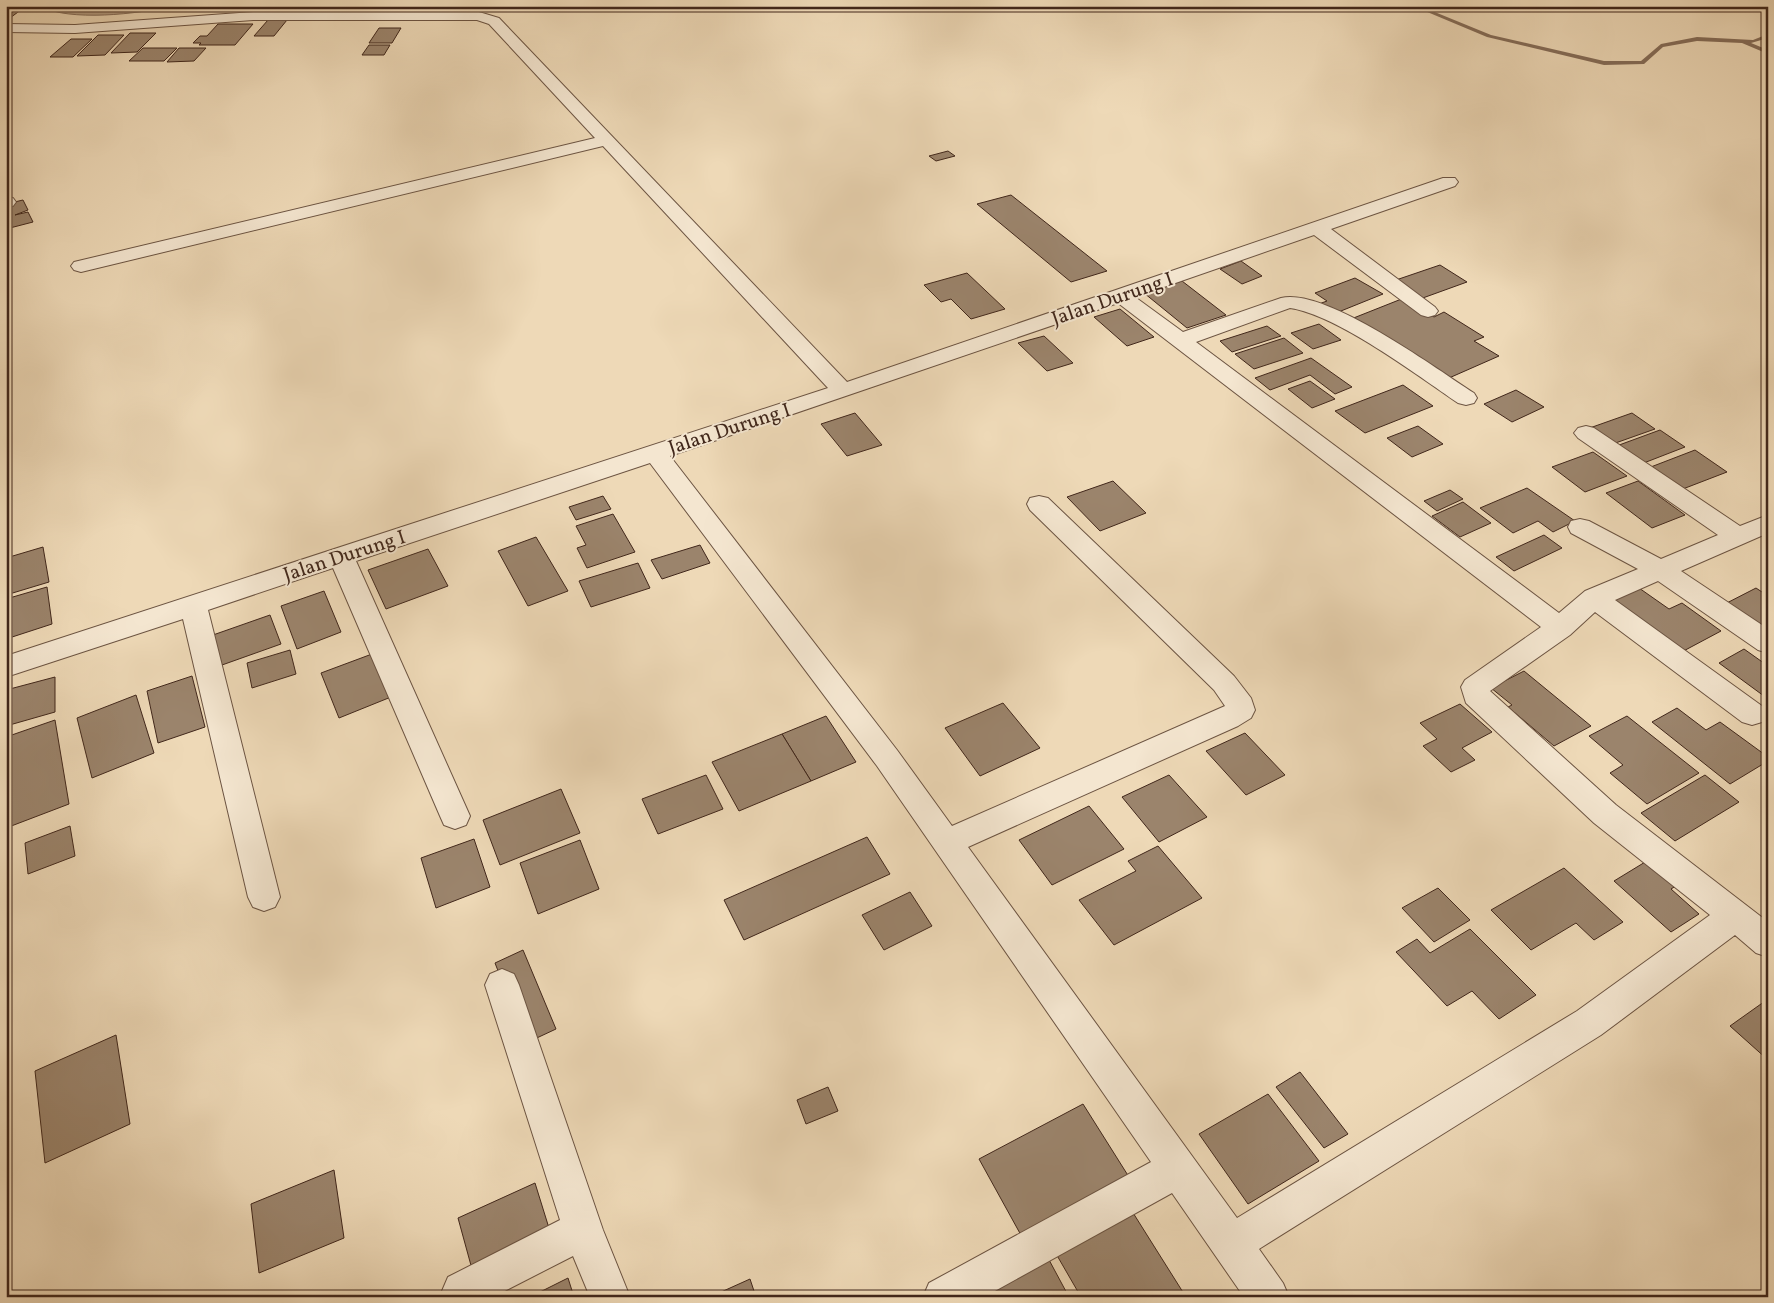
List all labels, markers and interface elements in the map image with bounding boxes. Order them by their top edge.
street label: Jalan Durung I [1048,266,1177,334]
street label: Jalan Durung I [665,397,794,463]
street label: Jalan Durung I [280,524,409,590]

